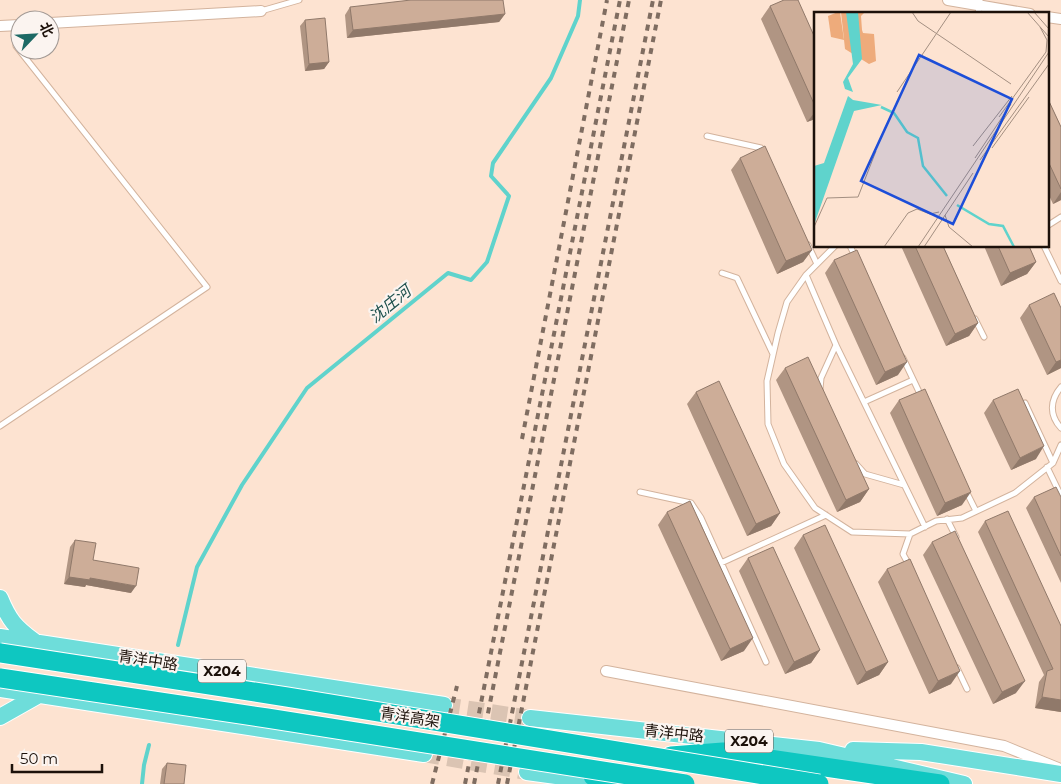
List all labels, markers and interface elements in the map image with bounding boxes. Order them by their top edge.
north arrow [10,10,60,60]
inset map [814,12,1048,248]
text: 北 [36,19,58,40]
water label: 沈庄河 [365,280,417,326]
street label: 青洋中路 [117,646,179,674]
road number: X204 [198,659,246,682]
street label: 青洋高架 [379,703,441,731]
street label: 青洋中路 [643,720,705,746]
road number: X204 [725,729,773,752]
scale bar [12,742,102,774]
text: 50 m [20,749,58,768]

